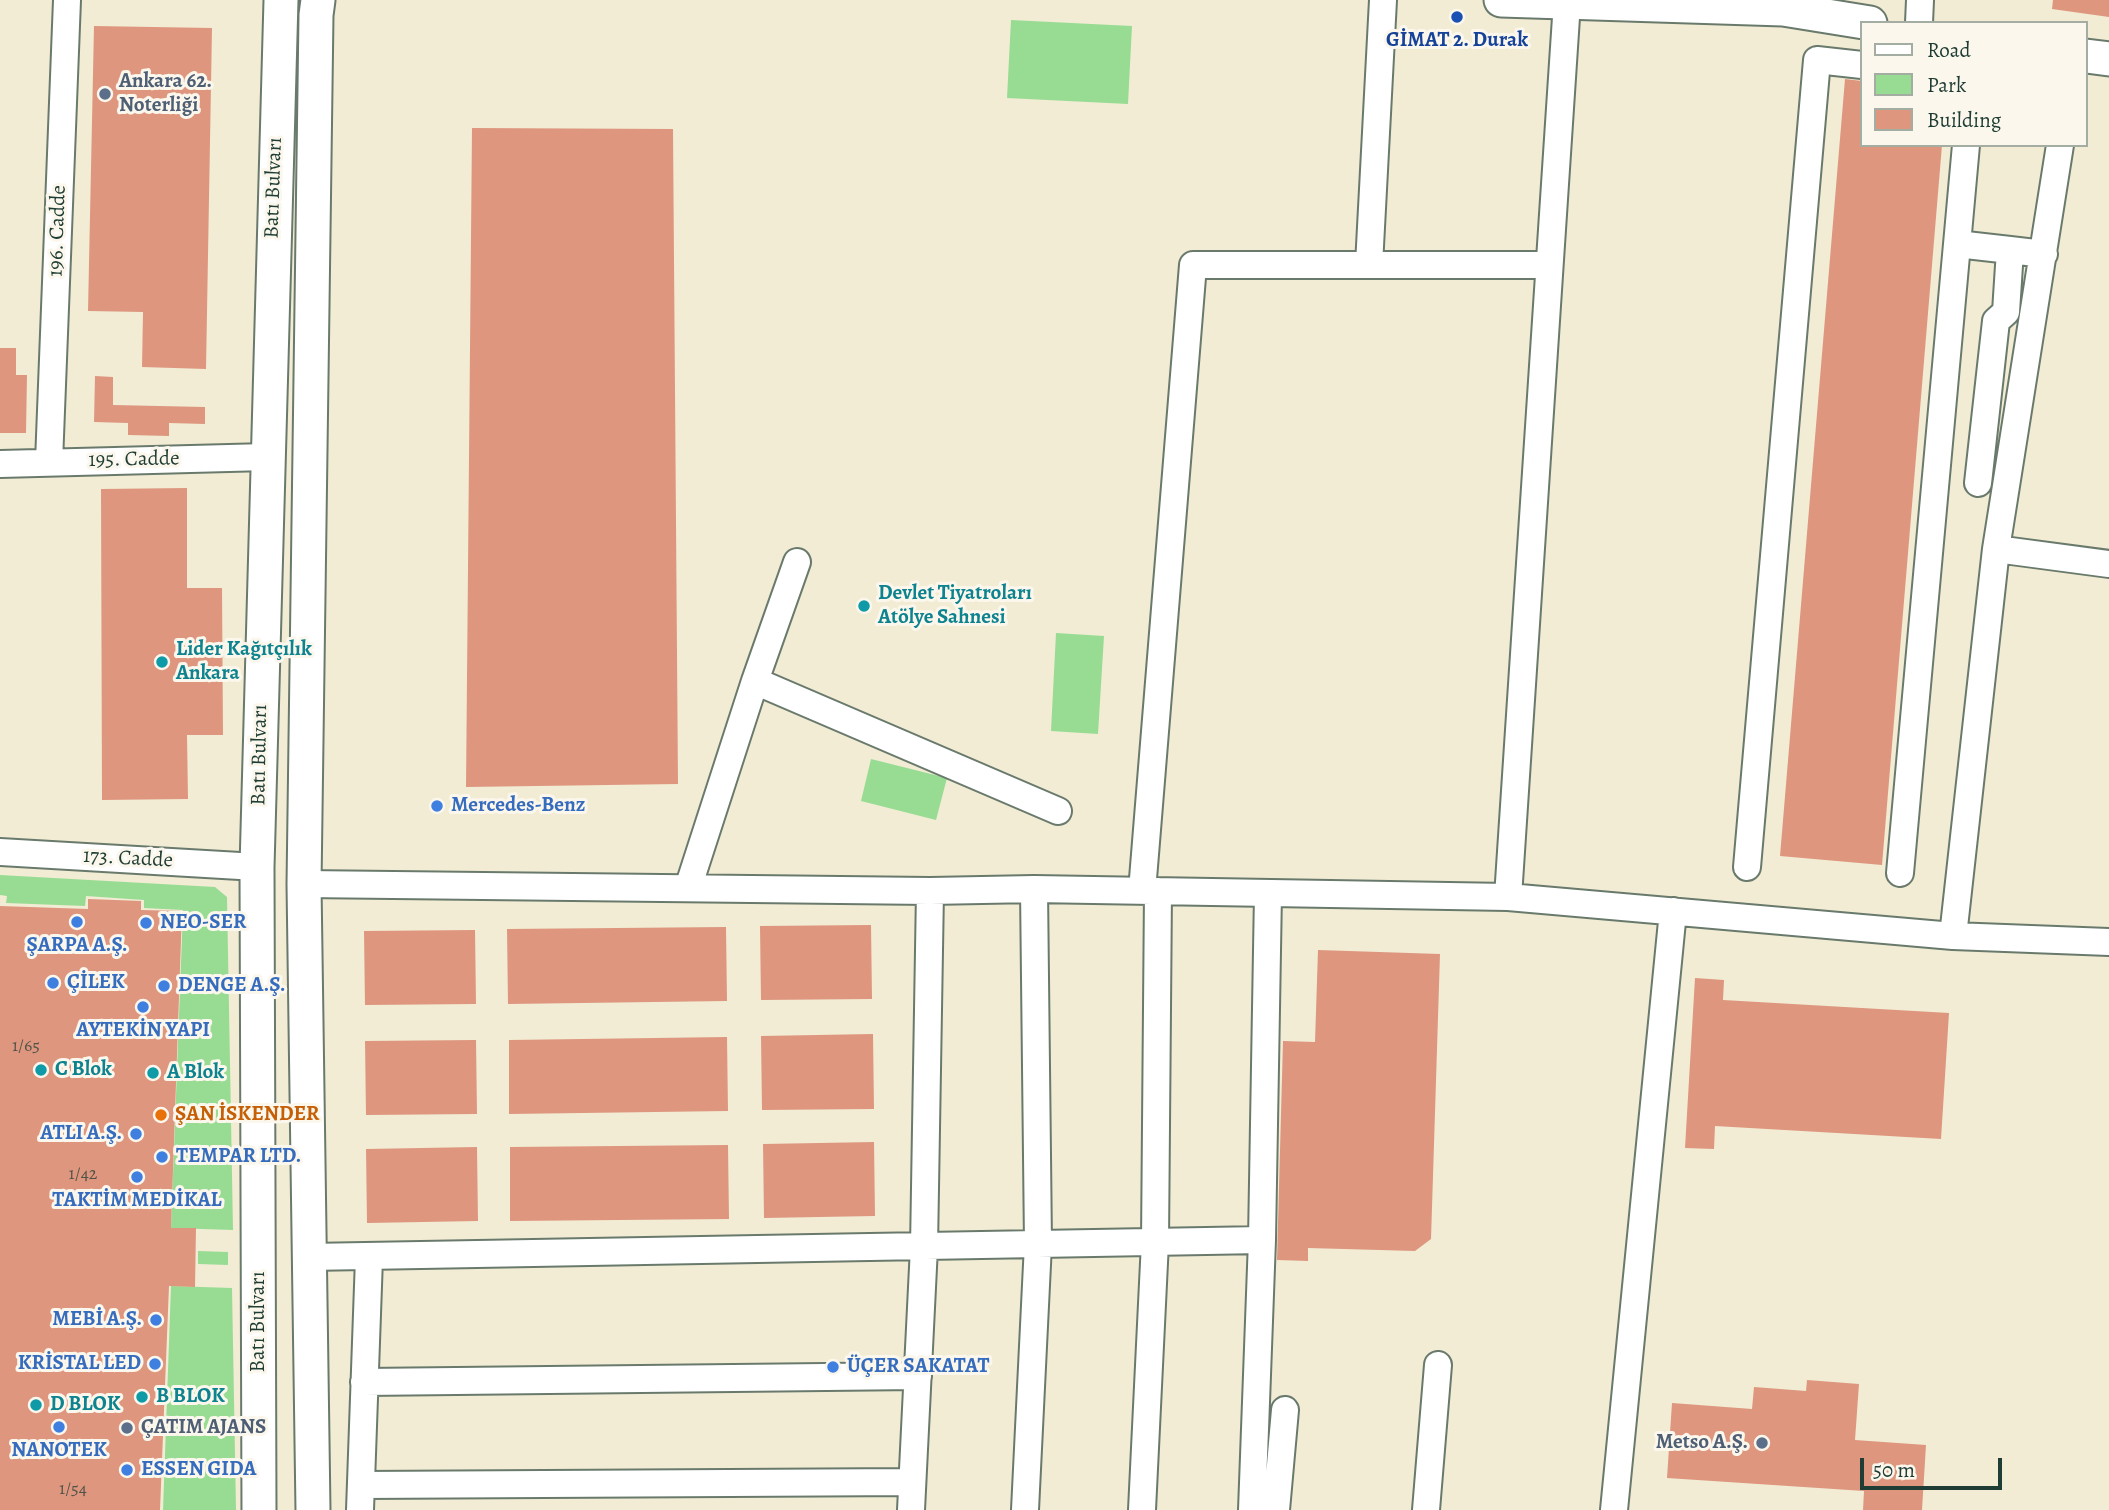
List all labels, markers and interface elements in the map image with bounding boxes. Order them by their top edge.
marker: GİMAT 2. Durak [1449,9,1465,25]
legend [1860,21,2088,147]
place label: GİMAT 2. Durak [1386,28,1528,54]
text: Road [1927,36,1971,64]
place label: Ankara 62. Noterliği [119,69,212,119]
text: Park [1927,71,1966,99]
marker: Ankara 62. Noterliği [97,86,113,102]
text: Building [1927,106,2001,134]
street label: Batı Bulvarı [260,137,288,239]
street label: 196. Cadde [44,185,72,277]
street label: 195. Cadde [88,447,180,473]
place label: Devlet Tiyatroları Atölye Sahnesi [878,581,1032,631]
marker: Devlet Tiyatroları Atölye Sahnesi [856,598,872,614]
place label: Lider Kağıtçılık Ankara [176,637,312,687]
marker: Lider Kağıtçılık Ankara [154,654,170,670]
street label: Batı Bulvarı [247,704,273,806]
place label: Mercedes-Benz [451,793,585,819]
marker: Mercedes-Benz [429,798,445,814]
street label: 173. Cadde [82,844,174,874]
place label: NEO-SER [160,910,246,936]
marker: ŞARPA A.Ş. [69,914,85,930]
marker: NEO-SER [138,915,154,931]
place label: ŞARPA A.Ş. [26,933,128,959]
place label: ÇİLEK [67,970,125,996]
place label: DENGE A.Ş. [178,973,285,999]
marker: ÇİLEK [45,975,61,991]
marker: DENGE A.Ş. [156,978,172,994]
marker: AYTEKİN YAPI [135,999,151,1015]
place label: AYTEKİN YAPI [76,1018,210,1044]
house number: 1/65 [12,1036,40,1058]
place label: C Blok [55,1057,112,1083]
place label: A Blok [167,1060,224,1086]
marker: C Blok [33,1062,49,1078]
marker: A Blok [145,1065,161,1081]
place label: ŞAN İSKENDER [175,1102,320,1128]
marker: ŞAN İSKENDER [153,1107,169,1123]
place label: ATLI A.Ş. [40,1121,122,1147]
marker: ATLI A.Ş. [128,1126,144,1142]
place label: TEMPAR LTD. [176,1144,301,1170]
marker: TEMPAR LTD. [154,1149,170,1165]
house number: 1/42 [69,1164,97,1186]
marker: TAKTİM MEDİKAL [129,1169,145,1185]
place label: TAKTİM MEDİKAL [52,1188,222,1214]
street label: Batı Bulvarı [246,1271,272,1373]
place label: MEBİ A.Ş. [52,1307,142,1333]
marker: MEBİ A.Ş. [148,1312,164,1328]
place label: KRİSTAL LED [18,1351,141,1377]
place label: ÜÇER SAKATAT [847,1354,989,1380]
marker: KRİSTAL LED [147,1356,163,1372]
marker: ÜÇER SAKATAT [825,1359,841,1375]
place label: B BLOK [156,1384,225,1410]
marker: B BLOK [134,1389,150,1405]
place label: D BLOK [50,1392,120,1418]
marker: D BLOK [28,1397,44,1413]
place label: ÇATIM AJANS [141,1415,266,1441]
marker: NANOTEK [51,1419,67,1435]
marker: ÇATIM AJANS [119,1420,135,1436]
place label: Metso A.Ş. [1656,1430,1748,1456]
marker: Metso A.Ş. [1754,1435,1770,1451]
place label: NANOTEK [11,1438,107,1464]
scale bar [1864,1444,2006,1488]
text: 50 m [1873,1456,1915,1484]
place label: ESSEN GIDA [141,1457,256,1483]
marker: ESSEN GIDA [119,1462,135,1478]
house number: 1/54 [59,1479,87,1501]

